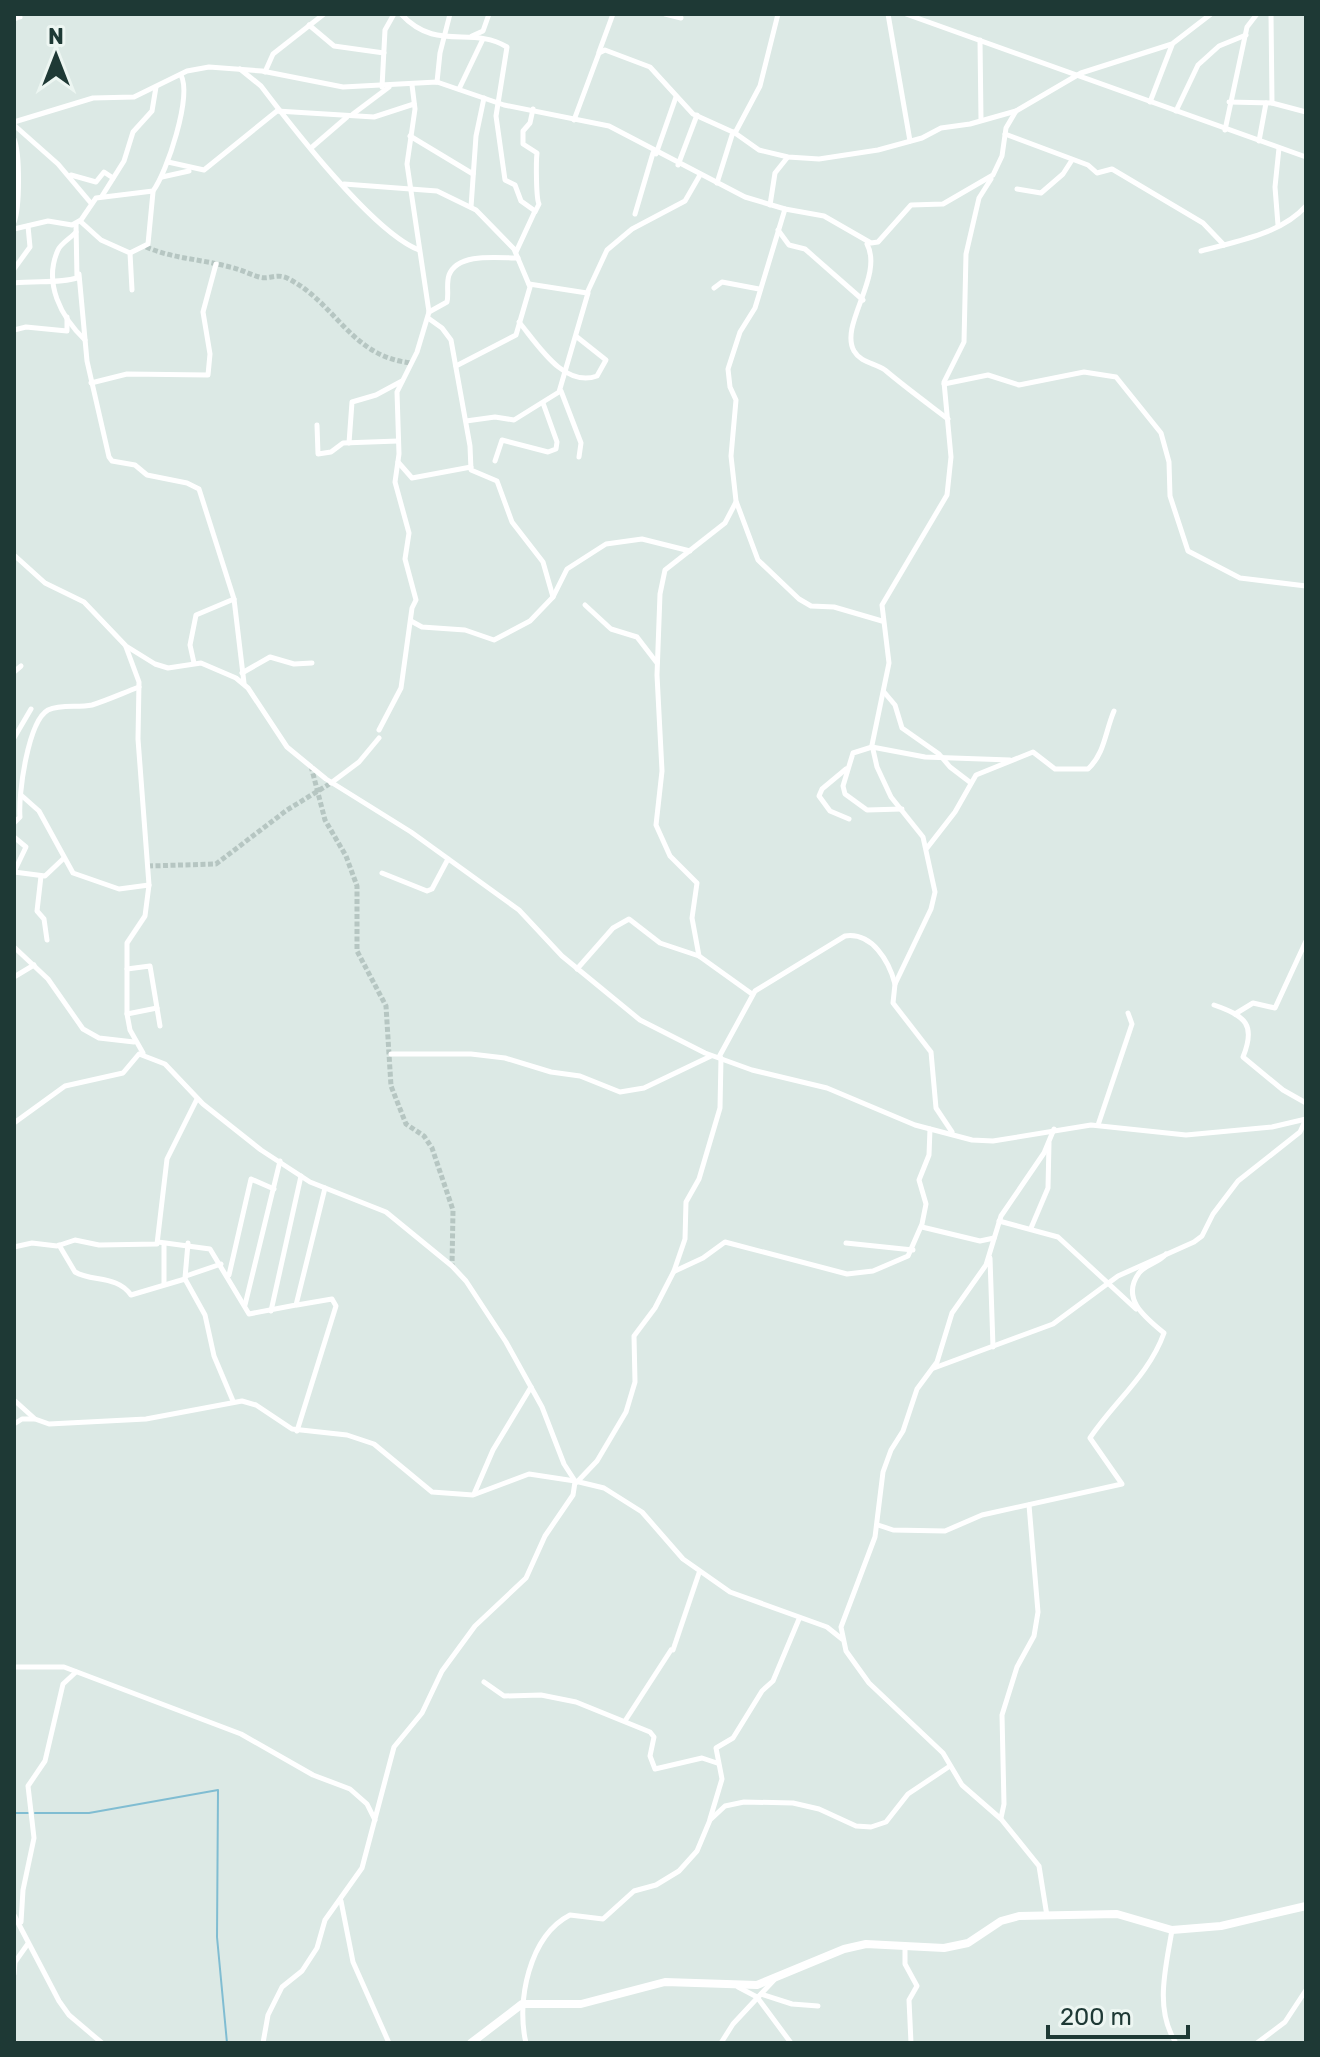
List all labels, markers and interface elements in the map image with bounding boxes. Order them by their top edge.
north arrow [16,16,96,96]
text: N [48,23,64,50]
scale bar [1048,1989,1188,2039]
text: 200 m [1060,2003,1132,2031]

